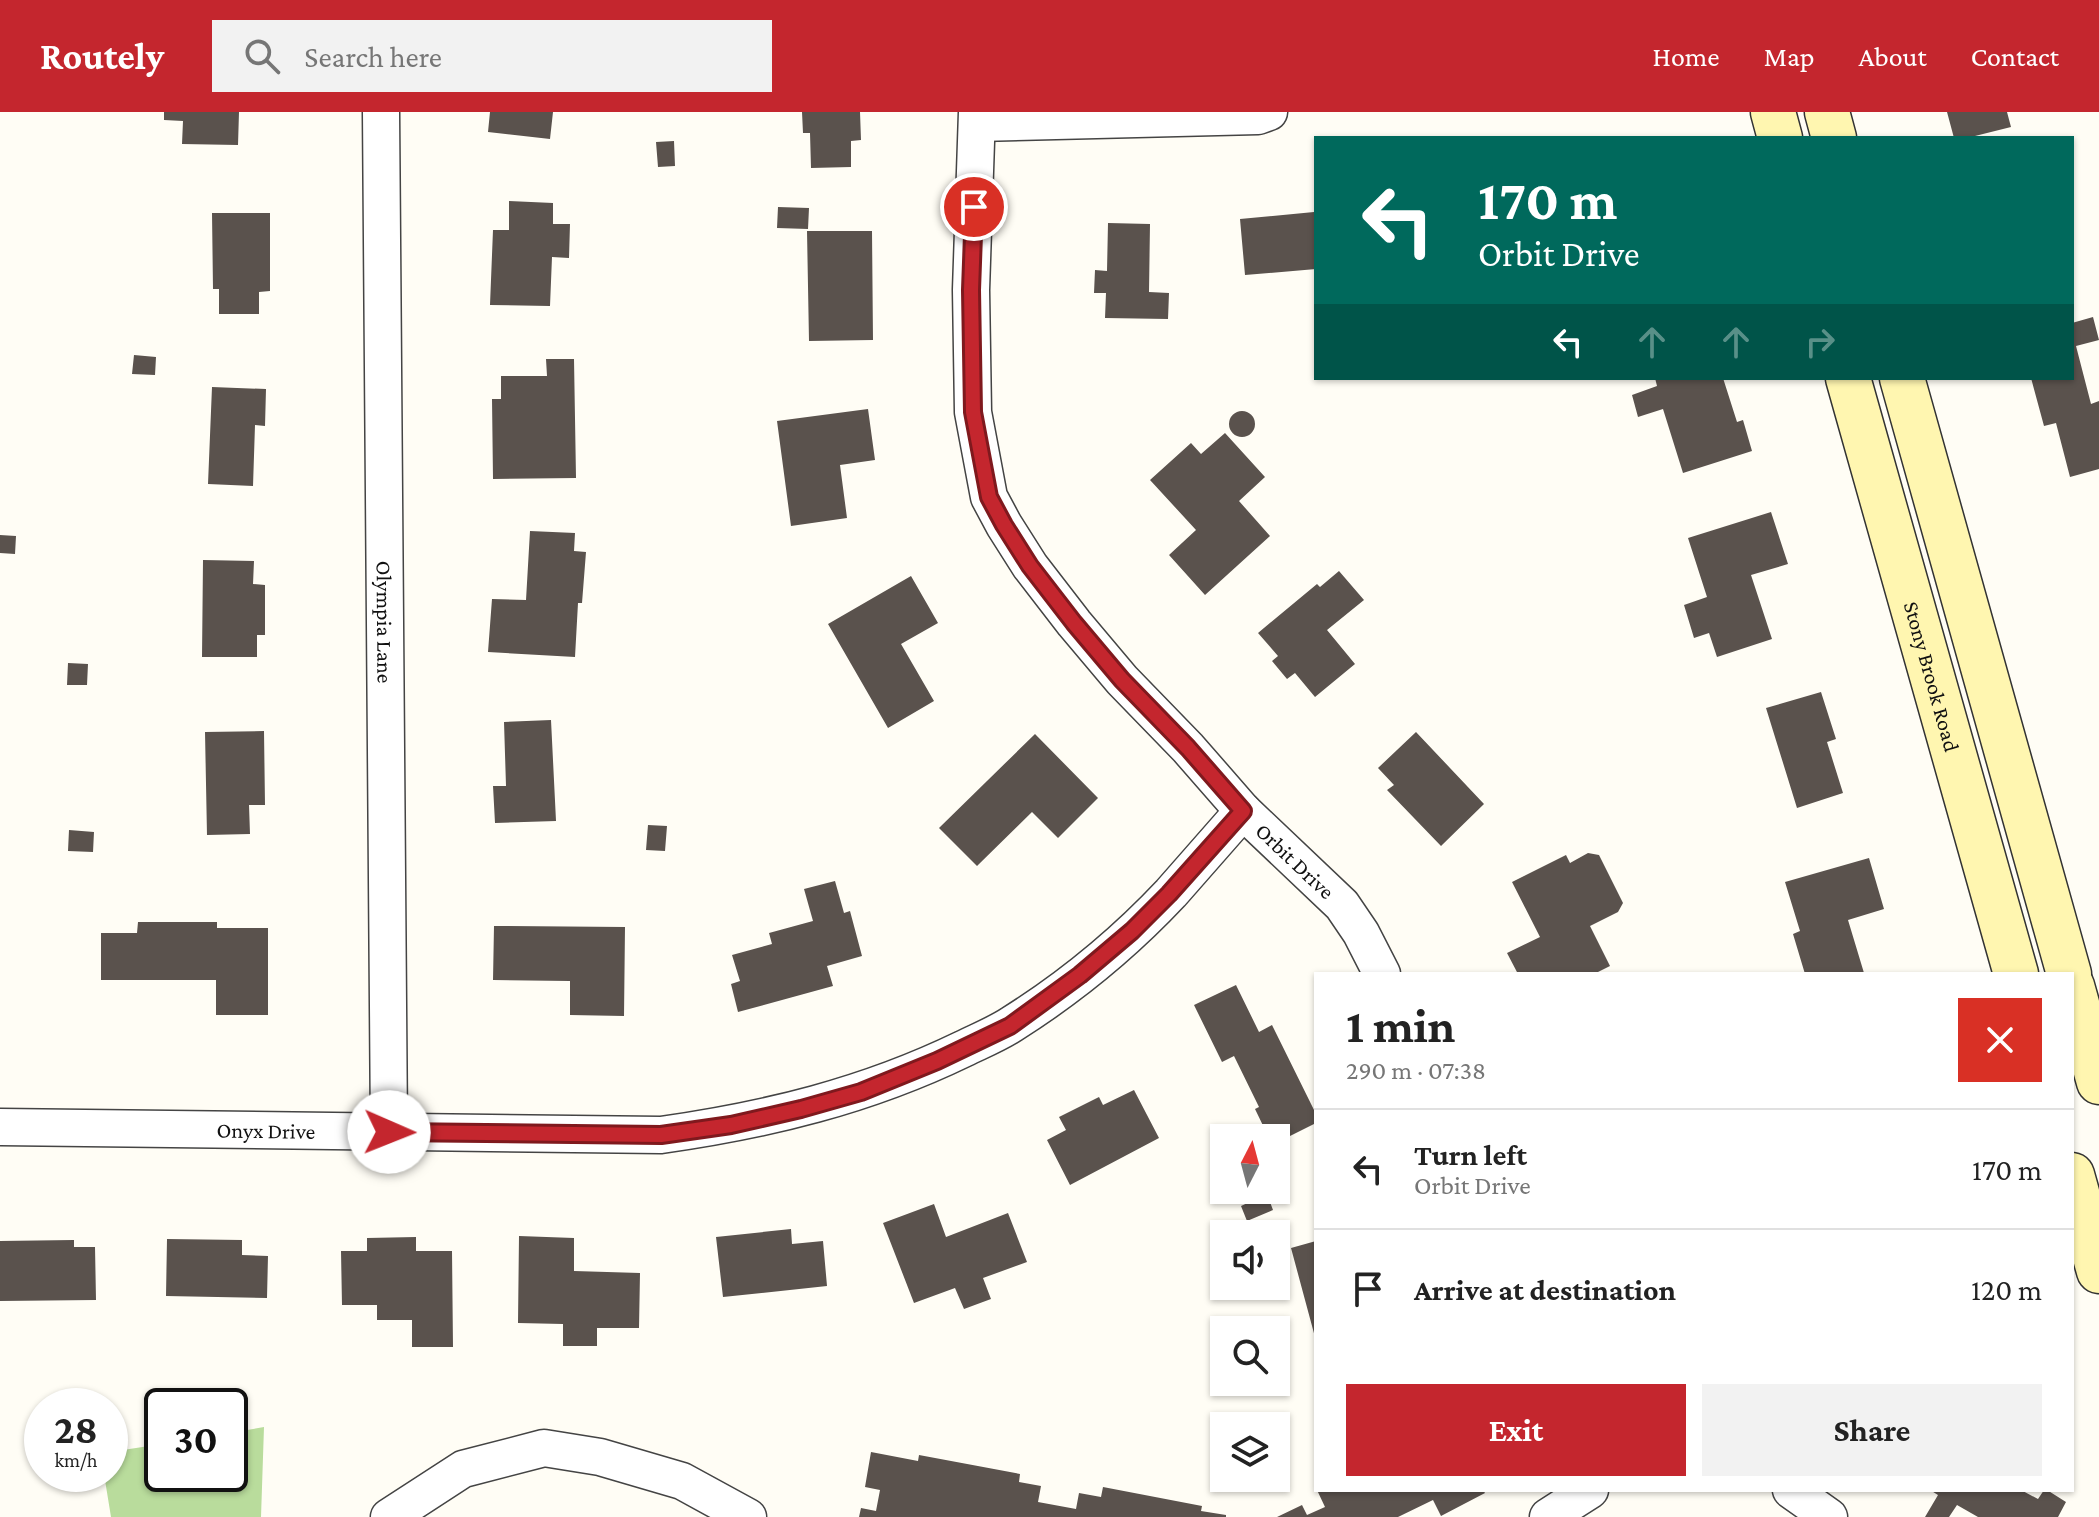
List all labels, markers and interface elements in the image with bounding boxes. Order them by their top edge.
search box [212,20,772,92]
icon: search [240,34,284,78]
text: Routely [40,35,164,77]
text: Search here [304,40,442,73]
text: Home [1653,41,1720,72]
text: Map [1764,41,1815,72]
text: About [1859,41,1927,72]
text: Contact [1971,41,2059,72]
icon: left [1346,168,1450,272]
text: 170 m [1478,169,1617,231]
pin [940,173,1008,241]
icon: arrive [952,185,996,229]
text: Orbit Drive [1478,234,1640,274]
icon: left [1546,320,1590,364]
icon: ahead [1630,320,1674,364]
icon: ahead [1714,320,1758,364]
icon: right [1798,320,1842,364]
street label: Olympia Lane [372,561,397,683]
street label: Stony Brook Road [1899,599,1965,755]
street label: Orbit Drive [1251,818,1339,904]
button: close [1958,998,2042,1082]
text: 1 min [1346,999,1455,1052]
text: 290 m · 07:38 [1346,1056,1486,1085]
position arrow [347,1090,431,1174]
street label: Onyx Drive [216,1118,316,1144]
north arrow [1210,1124,1290,1204]
map controls [1210,1124,1290,1492]
text: Turn left [1414,1138,1527,1171]
icon: left [1346,1147,1390,1191]
text: 170 m [1972,1153,2042,1186]
text: Orbit Drive [1414,1171,1531,1200]
button: sound [1210,1220,1290,1300]
icon: arrive [1346,1267,1390,1311]
text: Arrive at destination [1414,1273,1676,1306]
text: 120 m [1971,1273,2042,1306]
button: search [1210,1316,1290,1396]
button: Exit [1346,1384,1686,1476]
button: Share [1702,1384,2042,1476]
speed limit sign: 30 [144,1388,248,1492]
text: 28 [54,1407,98,1452]
button: layers [1210,1412,1290,1492]
text: km/h [54,1449,98,1471]

